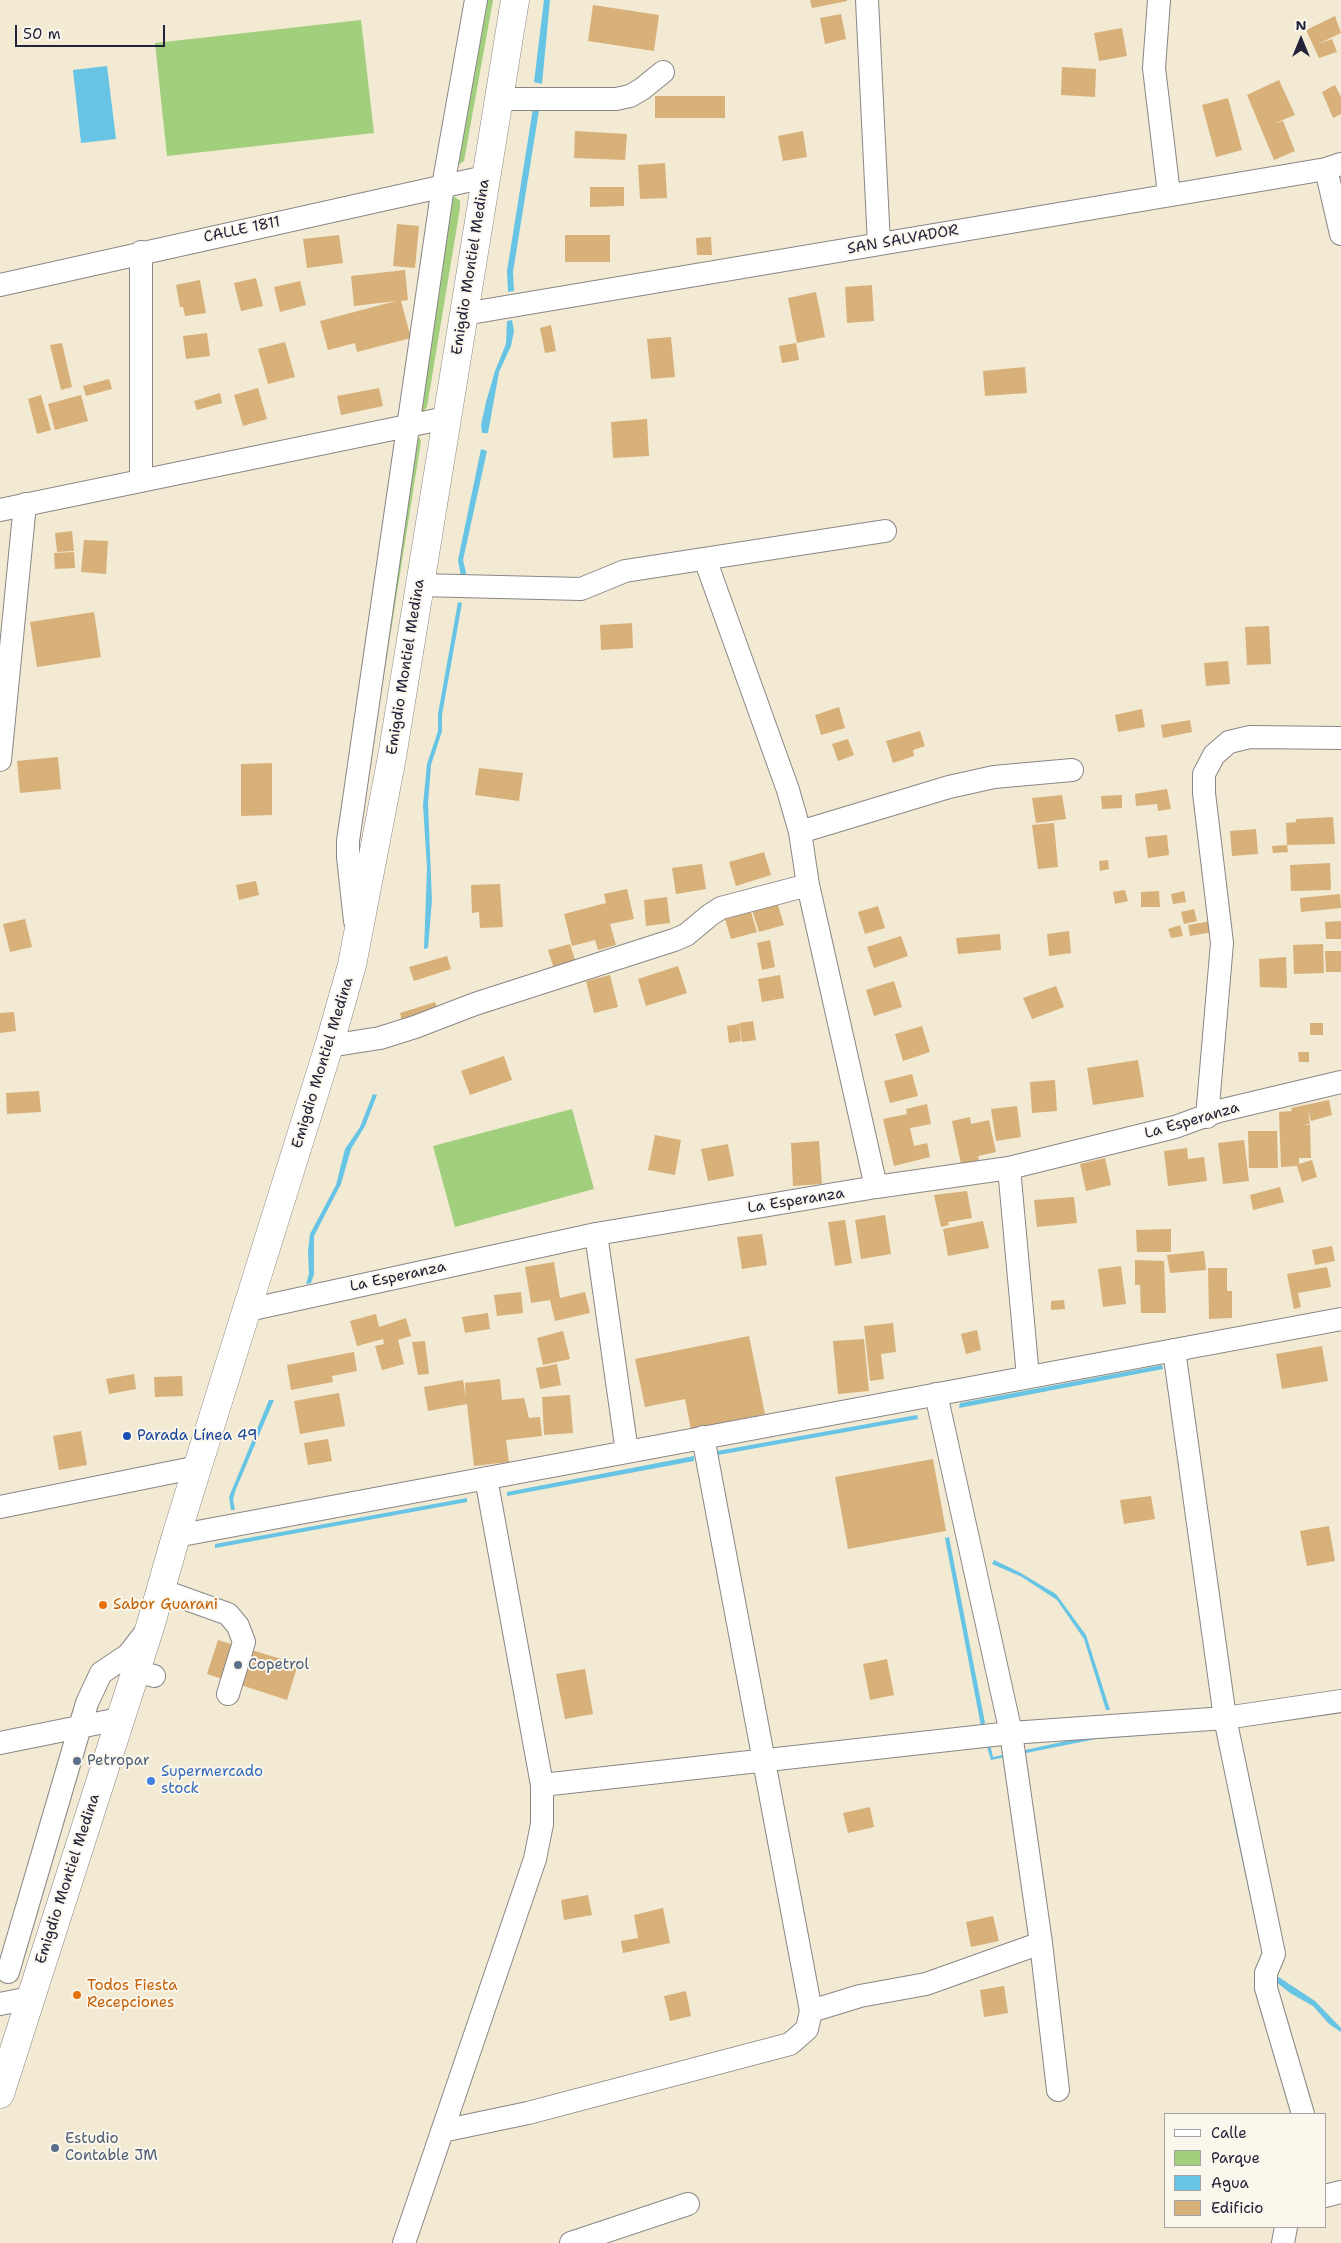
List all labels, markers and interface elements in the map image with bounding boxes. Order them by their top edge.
scale bar [18,15,168,47]
north arrow [1276,15,1326,65]
text: N [1295,16,1307,34]
text: 50 m [23,24,61,44]
street label: Emigdio Montiel Medina [448,178,494,356]
street label: CALLE 1811 [202,213,282,247]
street label: SAN SALVADOR [846,221,960,259]
street label: Emigdio Montiel Medina [383,578,429,756]
street label: Emigdio Montiel Medina [288,975,358,1151]
street label: La Esperanza [1143,1099,1241,1143]
street label: La Esperanza [746,1184,846,1218]
street label: La Esperanza [348,1258,448,1296]
place label: Parada Línea 49 [137,1427,257,1445]
marker: Parada Línea 49 [121,1430,133,1442]
place label: Sabor Guarani [113,1596,218,1614]
marker: Sabor Guarani [97,1599,109,1611]
place label: Copetrol [248,1656,309,1674]
marker: Copetrol [232,1659,244,1671]
place label: Petropar [87,1752,150,1770]
marker: Petropar [71,1755,83,1767]
place label: Supermercado stock [161,1763,263,1798]
marker: Supermercado stock [145,1775,157,1787]
street label: Emigdio Montiel Medina [32,1792,104,1966]
place label: Todos Fiesta Recepciones [87,1977,178,2012]
marker: Todos Fiesta Recepciones [71,1989,83,2001]
legend [1164,2113,1326,2228]
text: Calle [1211,2123,1247,2143]
place label: Estudio Contable JM [65,2130,158,2165]
marker: Estudio Contable JM [49,2142,61,2154]
text: Parque [1211,2148,1260,2168]
text: Agua [1211,2173,1249,2193]
text: Edificio [1211,2198,1263,2218]

